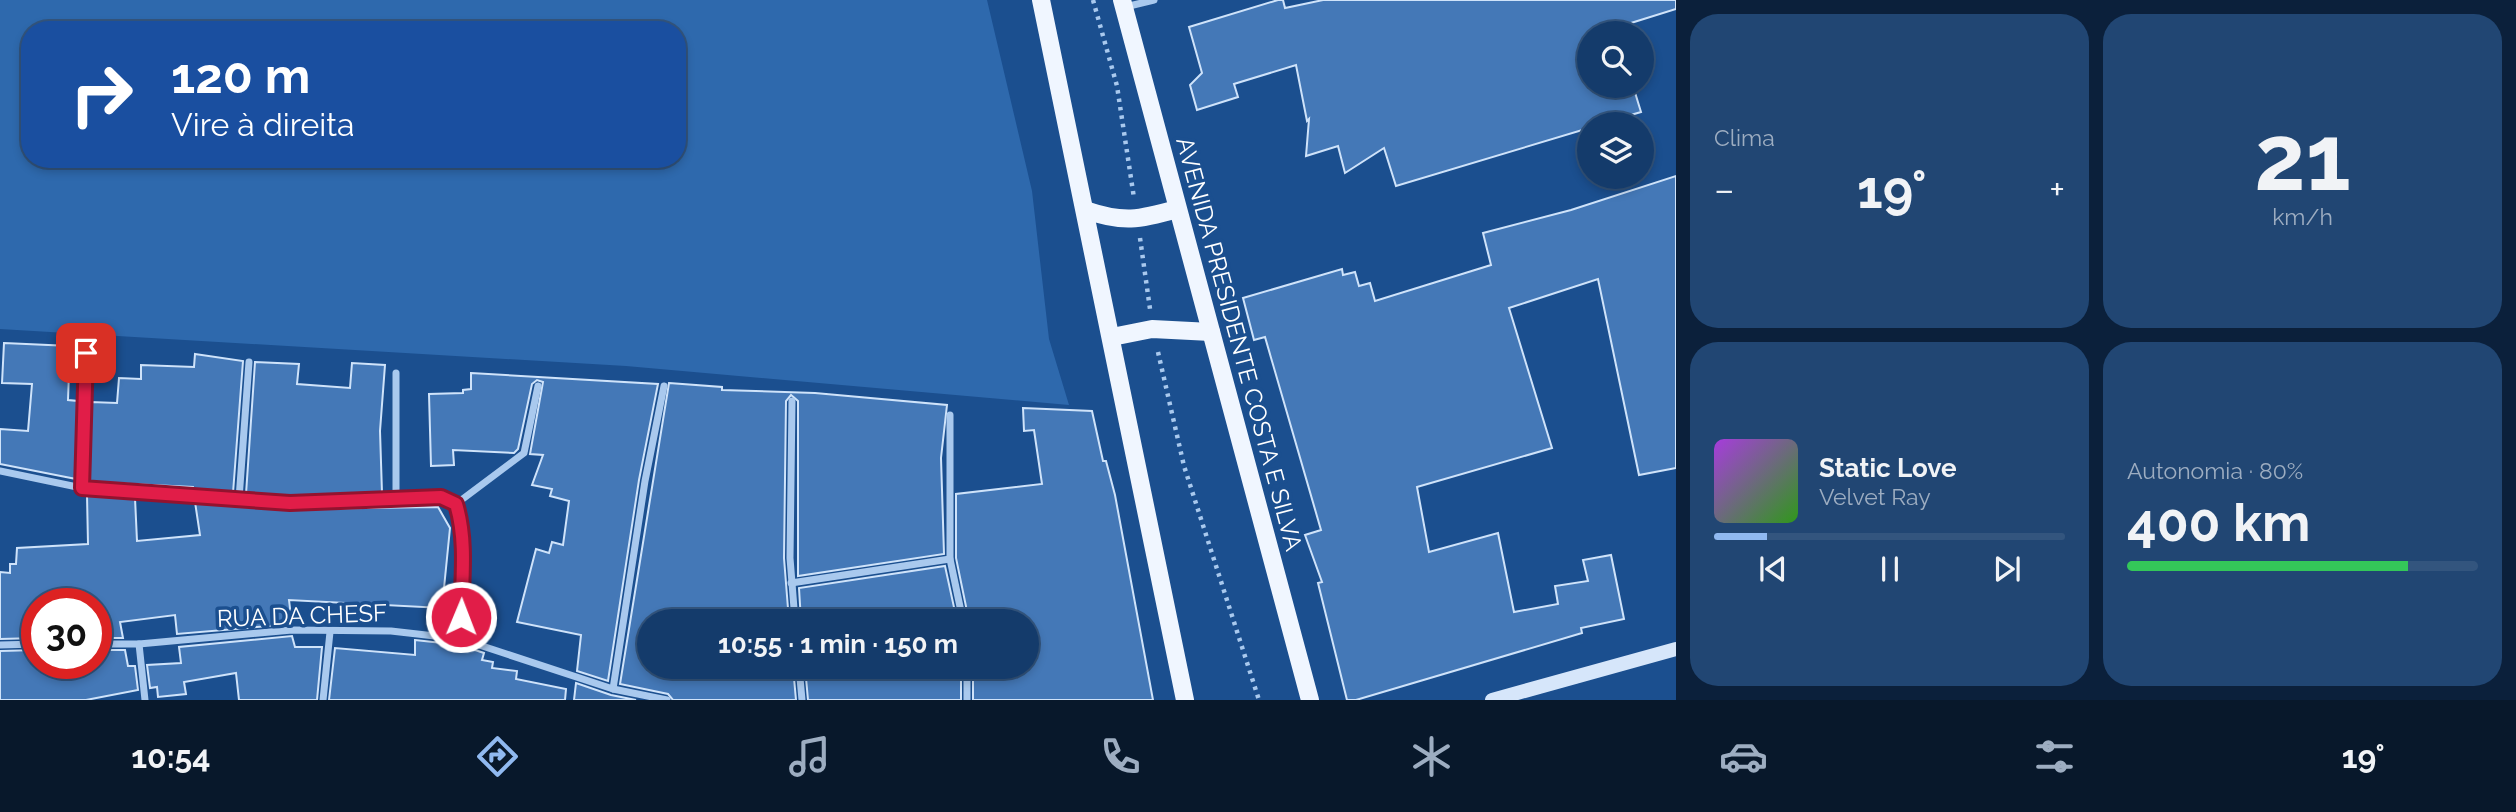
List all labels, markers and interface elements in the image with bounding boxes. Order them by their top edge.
map controls [1577,21,1654,189]
button: search [1577,21,1654,98]
text: 120 m [171,47,310,104]
icon: right [56,49,147,140]
text: 21 [2254,104,2351,211]
text: Vire à direita [171,106,354,143]
button: layers [1577,112,1654,189]
text: Clima [1714,124,1775,151]
street label: AVENIDA PRESIDENTE COSTA E SILVA [1170,134,1309,554]
text: 19° [1857,159,1927,220]
text: − [1714,167,1734,212]
text: + [2049,167,2065,212]
text: km/h [2272,203,2333,230]
pin [56,323,116,383]
icon: arrive [67,334,105,372]
text: Static Love [1819,453,1957,483]
text: Autonomia · 80% [2127,457,2303,484]
text: Velvet Ray [1819,483,1931,510]
text: 400 km [2127,492,2310,553]
icon: previous [1754,550,1792,588]
icon: pause [1871,550,1909,588]
icon: next [1988,550,2026,588]
position arrow [424,580,498,654]
speed limit sign: 30 [21,588,112,679]
street label: RUA DA CHESF [216,598,388,633]
text: 10:55 · 1 min · 150 m [718,629,958,659]
icon: directions [473,732,522,781]
icon: music [785,732,834,781]
icon: phone [1096,732,1145,781]
icon: climate [1407,732,1456,781]
icon: car [1719,732,1768,781]
icon: filters [2030,732,2079,781]
text: 10:54 [131,738,211,775]
text: 19° [2342,738,2385,775]

